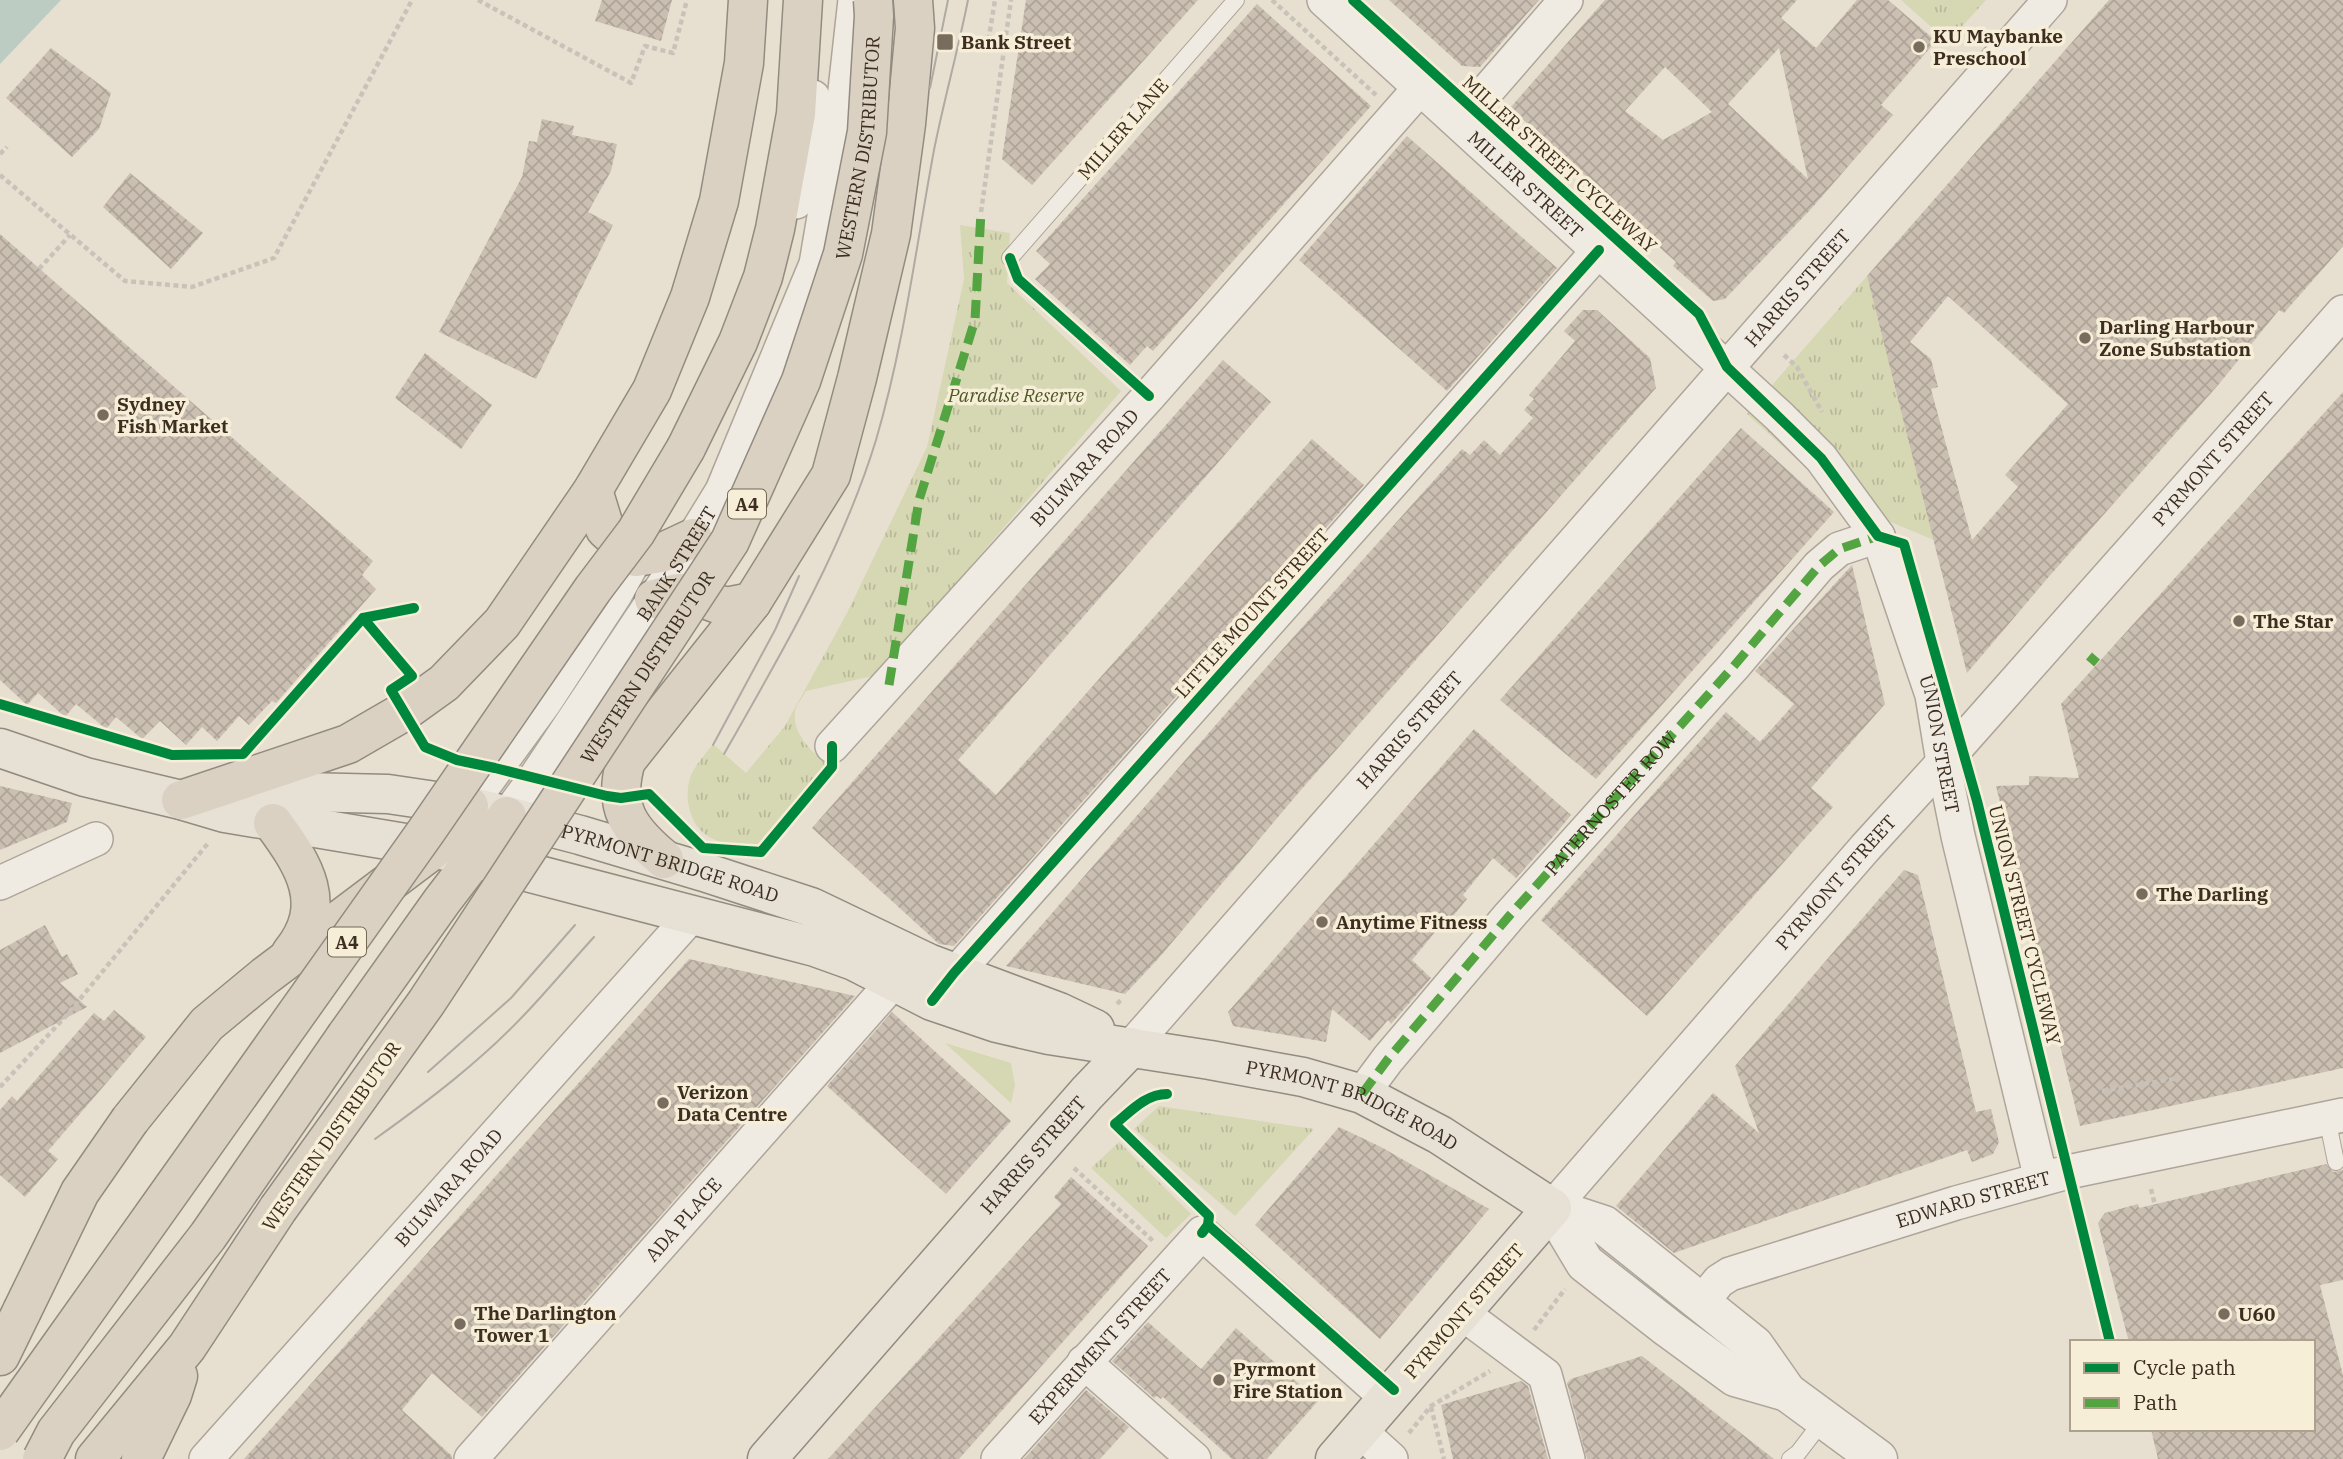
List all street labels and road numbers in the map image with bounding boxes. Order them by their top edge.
street label: WESTERN DISTRIBUTOR [830,35,885,262]
street label: MILLER STREET CYCLEWAY [1458,71,1662,257]
street label: MILLER LANE [1072,73,1174,185]
street label: MILLER STREET [1463,125,1589,241]
street label: HARRIS STREET [1739,224,1855,352]
street label: PYRMONT STREET [2147,387,2279,531]
street label: BULWARA ROAD [1025,403,1144,531]
road number: A4 [728,490,766,518]
street label: BANK STREET [631,502,722,625]
street label: LITTLE MOUNT STREET [1170,523,1334,703]
street label: WESTERN DISTRIBUTOR [575,566,719,768]
street label: HARRIS STREET [1351,666,1467,794]
street label: UNION STREET [1914,671,1965,816]
street label: PATERNOSTER ROW [1540,726,1682,880]
street label: UNION STREET CYCLEWAY [1984,802,2066,1048]
street label: PYRMONT STREET [1770,810,1901,955]
street label: PYRMONT BRIDGE ROAD [558,819,782,908]
road number: A4 [328,928,366,957]
street label: WESTERN DISTRIBUTOR [256,1036,406,1235]
street label: PYRMONT BRIDGE ROAD [1244,1055,1463,1156]
street label: HARRIS STREET [975,1091,1091,1219]
street label: BULWARA ROAD [389,1123,508,1252]
street label: EDWARD STREET [1893,1165,2053,1233]
street label: ADA PLACE [640,1173,727,1266]
street label: PYRMONT STREET [1399,1238,1529,1384]
street label: EXPERIMENT STREET [1023,1263,1176,1429]

